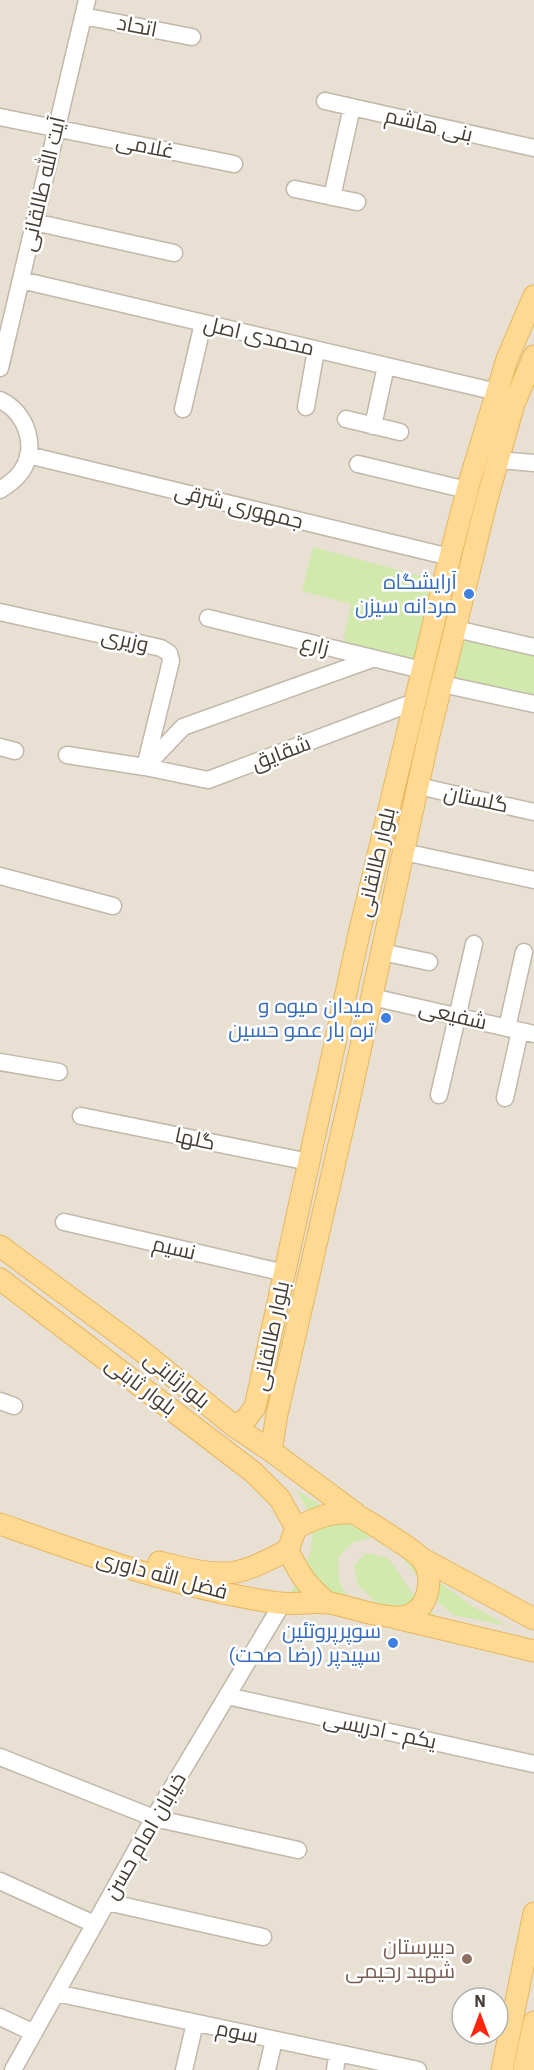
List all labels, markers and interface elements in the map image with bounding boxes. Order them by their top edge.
street label: اتحاد [115,7,160,43]
street label: بنی هاشم [382,100,476,149]
street label: آیت الله طالقانی [13,113,71,254]
street label: غلامی [114,126,177,164]
street label: محمدی اصل [201,309,317,361]
street label: جمهوری شرقی [172,476,306,535]
place label: آرایشگاه مردانه سیزن [355,567,457,619]
marker: آرایشگاه مردانه سیزن [462,587,476,601]
street label: وزیری [99,620,151,658]
street label: زارع [298,627,332,662]
street label: شقایق [247,728,314,776]
street label: گلستان [441,778,511,818]
street label: بلوار طالقانی [349,804,401,919]
place label: میدان میوه و تره بار عمو حسین [228,991,374,1043]
street label: شفیعی [417,993,490,1035]
marker: میدان میوه و تره بار عمو حسین [379,1011,393,1025]
street label: گلها [172,1120,218,1156]
street label: نسیم [150,1228,199,1267]
street label: بلوار طالقانی [245,1278,295,1393]
street label: بلوارثابتی [139,1344,217,1414]
street label: بلوار ثابتی [100,1349,183,1421]
street label: فضل الله داوری [94,1543,231,1605]
place label: سوپرپروتئین سپیدپر (رضا صحت) [228,1616,381,1669]
marker: سوپرپروتئین سپیدپر (رضا صحت) [386,1636,400,1650]
street label: یکم - ادریسی [321,1703,440,1756]
street label: خیابان امام حسن [96,1767,193,1905]
place label: دبیرستان شهید رحیمی [345,1932,455,1984]
marker: دبیرستان شهید رحیمی [460,1952,474,1966]
north arrow [450,1986,510,2046]
text: N [474,1991,486,2011]
street label: سوم [213,2013,261,2050]

